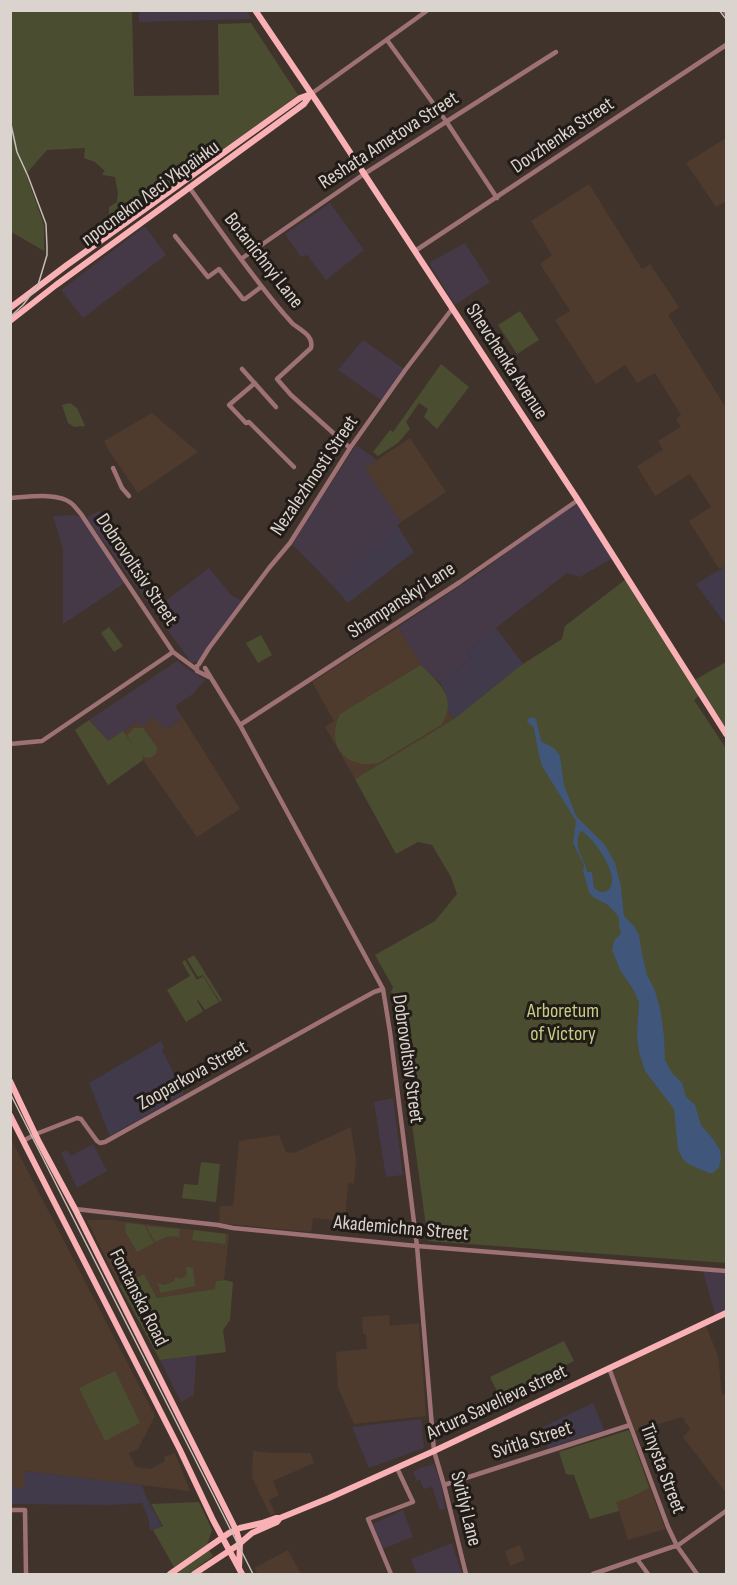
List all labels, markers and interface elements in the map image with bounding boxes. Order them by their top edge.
street label: Reshata Ametova Street [315,87,463,195]
street label: Dovzhenka Street [507,93,619,179]
street label: проспект Лесі Українки [77,136,225,252]
street label: Botanichnyi Lane [218,208,308,314]
street label: Shevchenka Avenue [460,300,552,424]
street label: Nezalezhnosti Street [266,411,364,541]
street label: Dobrovoltsiv Street [90,510,182,630]
street label: Shampanskyi Lane [344,557,460,645]
street label: Dobrovoltsiv Street [386,993,428,1125]
park label: Arboretum of Victory [527,1000,599,1047]
street label: Zooparkova Street [134,1036,252,1116]
street label: Akademichna Street [333,1211,469,1247]
street label: Fontanska Road [103,1246,173,1350]
street label: Artura Savelieva street [423,1360,571,1446]
street label: Svitla Street [489,1417,575,1465]
street label: Tinysta Street [634,1421,690,1517]
street label: Svitlyi Lane [444,1469,486,1549]

